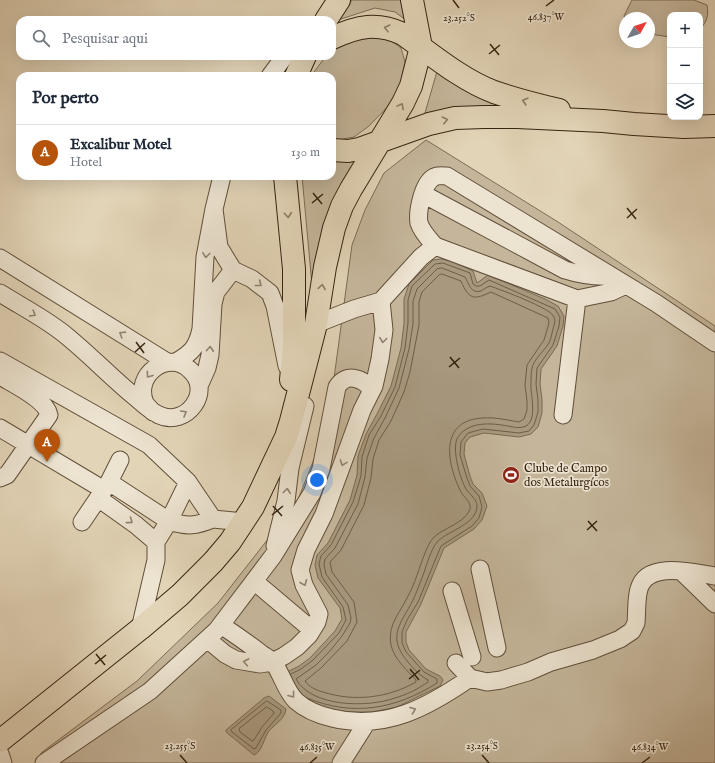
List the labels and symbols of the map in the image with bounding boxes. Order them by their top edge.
text: 46.837°W [528,11,565,24]
text: 23.252°S [443,12,475,25]
north arrow [619,12,655,48]
one-way arrow [384,25,390,33]
one-way arrow [521,97,528,106]
one-way arrow [397,103,404,110]
one-way arrow [442,117,448,125]
one-way arrow [283,212,292,218]
one-way arrow [201,252,210,258]
one-way arrow [255,280,262,287]
one-way arrow [317,284,325,290]
one-way arrow [29,309,36,317]
one-way arrow [119,331,126,339]
one-way arrow [379,336,388,343]
one-way arrow [206,346,215,352]
one-way arrow [147,370,154,377]
one-way arrow [180,410,187,418]
pin: A [34,429,60,462]
one-way arrow [340,459,348,466]
place label: Clube de Campo dos Metalurgícos [524,461,609,490]
sports icon: Clube de Campo dos Metalurgícos [501,465,521,485]
your location [307,470,327,490]
one-way arrow [282,487,291,494]
one-way arrow [126,516,133,523]
one-way arrow [300,579,308,586]
one-way arrow [243,658,249,666]
one-way arrow [287,691,294,698]
one-way arrow [409,707,416,715]
text: 23.255°S [165,740,195,753]
text: 23.254°S [466,740,498,753]
text: 46.835°W [299,741,335,754]
text: 46.834°W [632,741,669,754]

